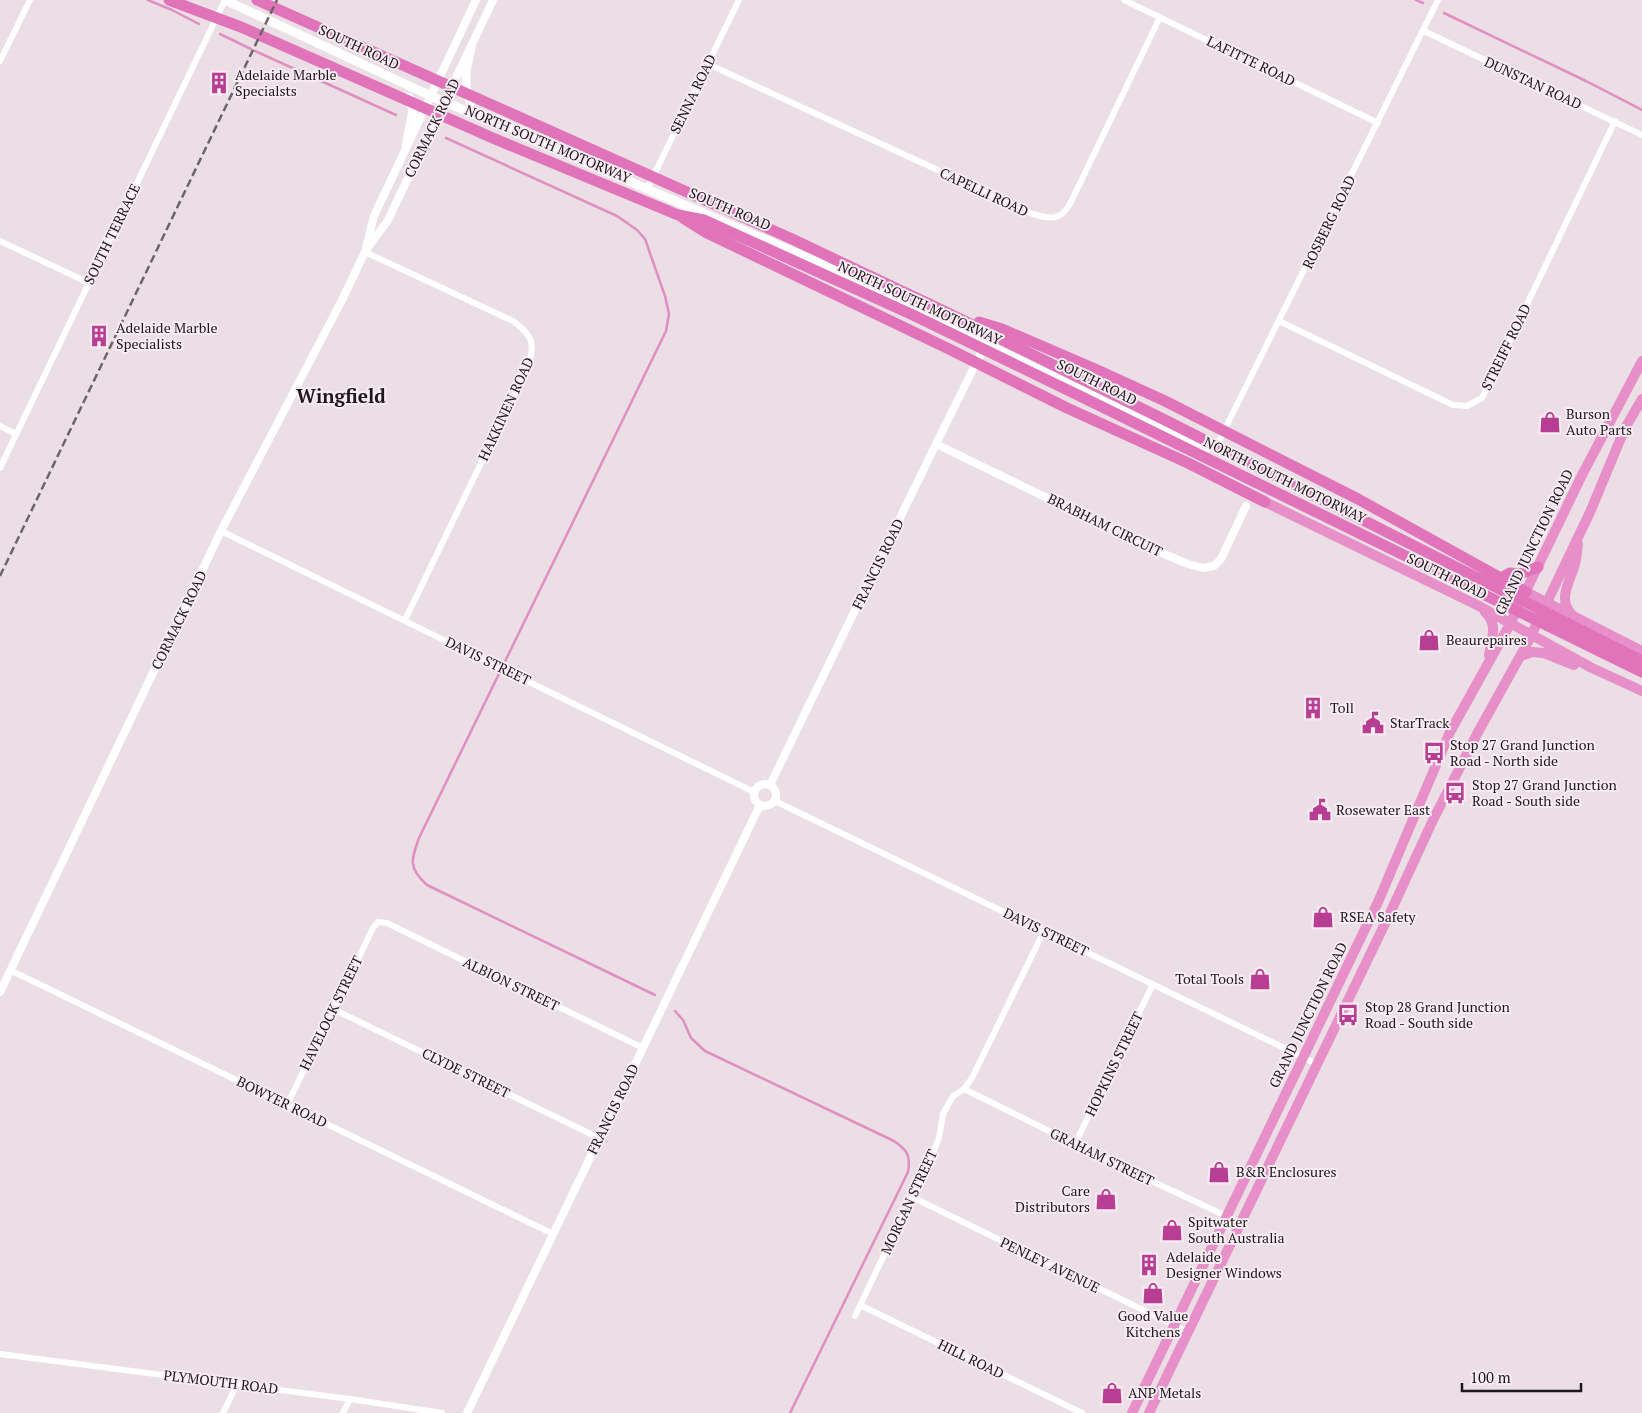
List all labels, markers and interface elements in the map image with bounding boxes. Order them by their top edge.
street label: SOUTH ROAD [316,20,403,74]
street label: LAFITTE ROAD [1204,31,1299,90]
street label: SENNA ROAD [665,51,720,137]
street label: DUNSTAN ROAD [1481,52,1585,113]
place label: Adelaide Marble Specialsts [235,65,337,100]
building icon: Adelaide Marble Specialsts [206,70,232,96]
street label: CORMACK ROAD [399,75,464,180]
street label: NORTH SOUTH MOTORWAY [462,100,635,188]
street label: CAPELLI ROAD [937,163,1032,220]
street label: ROSBERG ROAD [1298,172,1360,272]
street label: SOUTH TERRACE [79,180,144,287]
street label: SOUTH ROAD [686,183,774,234]
street label: NORTH SOUTH MOTORWAY [835,256,1006,349]
street label: STREIFF ROAD [1476,300,1535,393]
place label: Adelaide Marble Specialists [116,318,218,353]
building icon: Adelaide Marble Specialists [86,323,112,349]
street label: HAKKINEN ROAD [473,354,538,464]
street label: SOUTH ROAD [1054,354,1141,409]
district label: Wingfield [296,383,386,408]
place label: Burson Auto Parts [1566,404,1632,439]
shop icon: Burson Auto Parts [1537,409,1563,435]
street label: NORTH SOUTH MOTORWAY [1201,432,1371,528]
street label: GRAND JUNCTION ROAD [1490,466,1577,618]
street label: BRABHAM CIRCUIT [1045,489,1166,561]
street label: FRANCIS ROAD [847,515,908,612]
street label: SOUTH ROAD [1404,548,1491,603]
street label: CORMACK ROAD [146,567,211,672]
shop icon: Beaurepaires [1416,627,1442,653]
place label: Beaurepaires [1446,630,1527,649]
street label: DAVIS STREET [442,632,534,690]
building icon: Toll [1300,695,1326,721]
place label: Toll [1330,698,1354,717]
public building icon: StarTrack [1360,710,1386,736]
place label: StarTrack [1390,713,1450,732]
place label: Stop 27 Grand Junction Road - North side [1450,735,1595,770]
bus stop icon: Stop 27 Grand Junction Road - North side [1421,740,1447,766]
place label: Stop 27 Grand Junction Road - South side [1472,775,1617,810]
bus stop icon: Stop 27 Grand Junction Road - South side [1442,780,1468,806]
public building icon: Rosewater East [1307,797,1333,823]
place label: Rosewater East [1336,800,1431,819]
street label: DAVIS STREET [1000,903,1092,961]
shop icon: RSEA Safety [1310,904,1336,930]
place label: RSEA Safety [1340,907,1417,926]
street label: GRAND JUNCTION ROAD [1264,939,1351,1091]
street label: HAVELOCK STREET [295,952,367,1073]
street label: ALBION STREET [460,952,563,1015]
shop icon: Total Tools [1247,966,1273,992]
place label: Total Tools [1175,969,1244,988]
place label: Stop 28 Grand Junction Road - South side [1365,997,1510,1032]
bus stop icon: Stop 28 Grand Junction Road - South side [1335,1002,1361,1028]
street label: HOPKINS STREET [1080,1008,1147,1119]
street label: CLYDE STREET [419,1043,514,1102]
street label: FRANCIS ROAD [582,1060,643,1157]
street label: BOWYER ROAD [234,1071,331,1132]
street label: GRAHAM STREET [1047,1123,1158,1190]
street label: MORGAN STREET [876,1146,941,1257]
shop icon: B&R Enclosures [1206,1159,1232,1185]
place label: B&R Enclosures [1236,1162,1337,1181]
place label: Care Distributors [1015,1181,1090,1216]
shop icon: Care Distributors [1093,1186,1119,1212]
place label: Spitwater South Australia [1188,1212,1285,1247]
shop icon: Spitwater South Australia [1159,1217,1185,1243]
street label: PENLEY AVENUE [997,1232,1103,1297]
place label: Adelaide Designer Windows [1166,1247,1282,1282]
building icon: Adelaide Designer Windows [1136,1252,1162,1278]
shop icon: Good Value Kitchens [1140,1280,1166,1306]
place label: Good Value Kitchens [1118,1306,1188,1341]
street label: HILL ROAD [935,1334,1008,1383]
scale bar [1462,1360,1581,1392]
street label: PLYMOUTH ROAD [163,1365,280,1398]
text: 100 m [1470,1367,1511,1387]
shop icon: ANP Metals [1099,1380,1125,1406]
place label: ANP Metals [1128,1383,1201,1402]

